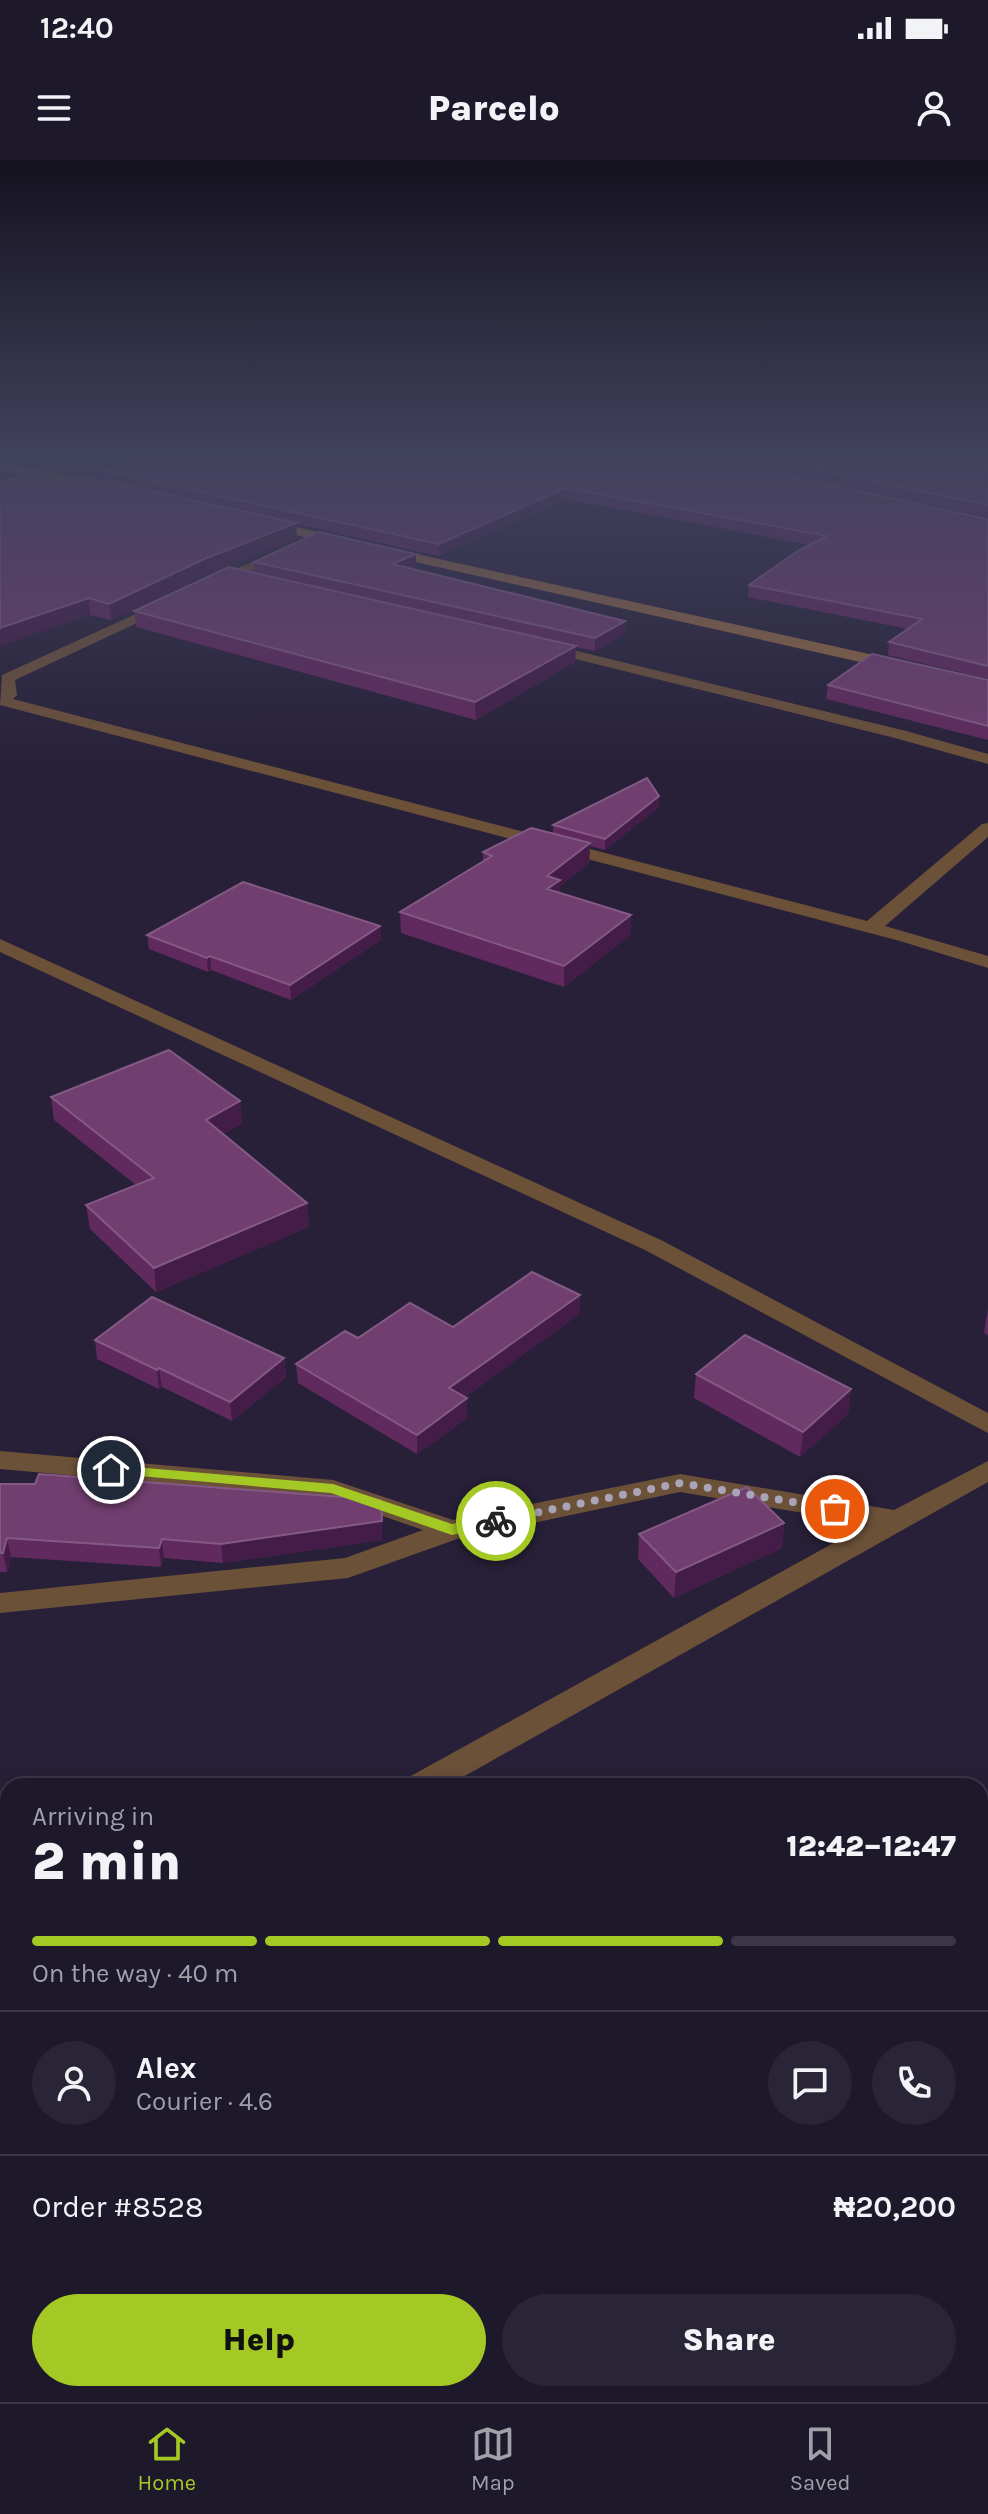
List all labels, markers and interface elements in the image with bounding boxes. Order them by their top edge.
text: 12:40 [40,10,114,46]
icon: menu [32,86,76,130]
icon: person [912,86,956,130]
text: Parcelo [428,87,560,129]
pin [77,1436,145,1504]
icon: home [89,1448,133,1492]
pin [801,1475,869,1543]
courier [456,1481,536,1561]
icon: bag [813,1487,857,1531]
icon: bike [474,1499,518,1543]
text: Arriving in [32,1801,154,1832]
text: 12:42–12:47 [786,1828,956,1864]
text: 2 min [32,1831,181,1892]
text: On the way · 40 m [32,1958,238,1989]
button: person [32,2041,116,2125]
button: chat [768,2041,852,2125]
button: phone [872,2041,956,2125]
text: Alex [136,2050,196,2086]
text: Courier · 4.6 [136,2086,273,2117]
text: Order #8528 [32,2189,203,2225]
text: ₦20,200 [834,2189,956,2225]
button: Help [32,2294,486,2386]
button: Share [502,2294,956,2386]
tab: Home [137,2422,196,2496]
tab: Map [471,2422,515,2496]
tab: Saved [790,2422,851,2496]

